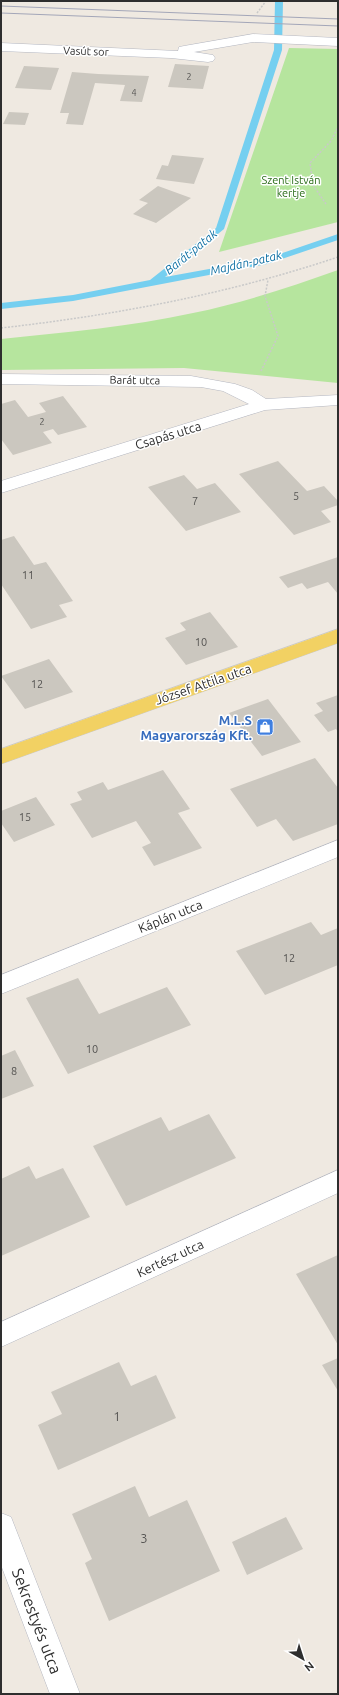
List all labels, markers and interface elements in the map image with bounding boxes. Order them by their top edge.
street label: Vasút sor [63,44,110,58]
house number: 2 [186,72,192,82]
house number: 4 [131,88,137,98]
park label: Szent István kertje [261,174,321,199]
water label: Barát-patak [162,226,220,277]
water label: Majdán-patak [209,248,284,277]
street label: Barát utca [110,374,160,386]
house number: 2 [39,417,45,427]
street label: Csapás utca [133,418,203,452]
house number: 5 [293,490,299,502]
house number: 7 [192,495,198,507]
house number: 11 [22,569,34,581]
house number: 10 [195,636,207,648]
street label: József Attila utca [153,661,253,707]
house number: 12 [31,678,43,690]
place label: M.L.S Magyarország Kft. [141,713,252,742]
shop icon: M.L.S Magyarország Kft. [255,717,275,737]
house number: 15 [19,811,31,823]
street label: Káplán utca [136,897,204,935]
house number: 12 [283,952,295,964]
house number: 10 [86,1043,98,1055]
house number: 8 [11,1065,17,1077]
street label: Kertész utca [134,1236,206,1280]
house number: 1 [113,1409,121,1423]
house number: 3 [140,1531,148,1545]
street label: Sekrestyés utca [9,1566,65,1676]
north arrow [283,1639,323,1679]
text: N [302,1660,316,1674]

